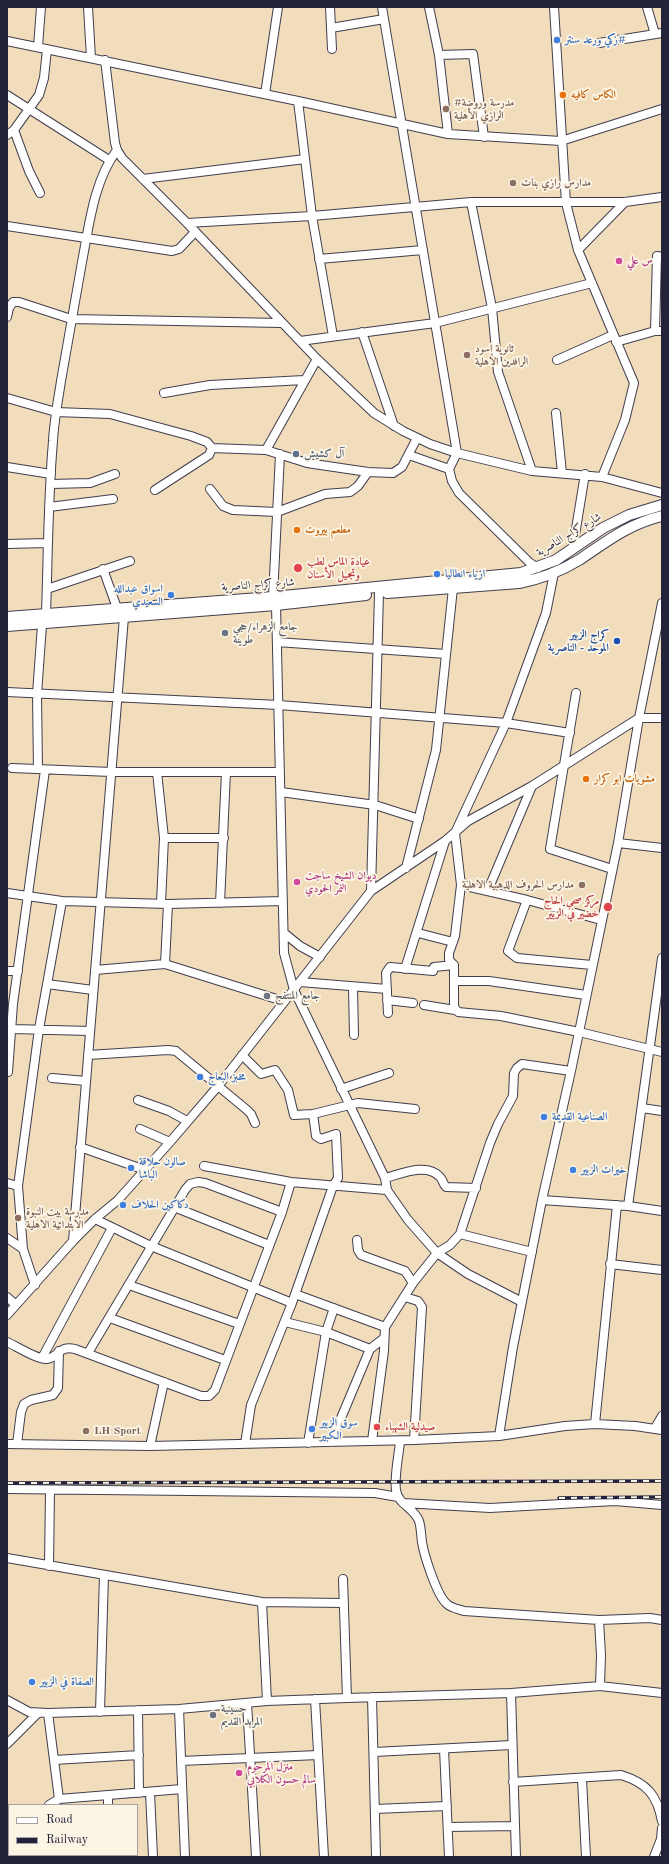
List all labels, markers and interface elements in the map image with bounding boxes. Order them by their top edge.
place label: زكي ورعد سنتر# [565,33,626,47]
marker: زكي ورعد سنتر# [552,35,562,45]
place label: الكاس كافيه [571,88,616,102]
marker: الكاس كافيه [558,90,568,100]
place label: #مدرسة وروضة الرازي الأهلية [454,96,514,122]
marker: #مدرسة وروضة الرازي الأهلية [441,104,451,114]
place label: مدارس رازي بنات [521,176,591,190]
marker: مدارس رازي بنات [508,178,518,188]
place label: س علي [627,254,653,268]
marker: س علي [614,256,624,266]
place label: ثانوية اسود الرافدين الاهلية [475,342,528,368]
marker: ثانوية اسود الرافدين الاهلية [462,350,472,360]
place label: آل كشيش [304,447,344,461]
marker: آل كشيش [291,449,301,459]
street label: شارع كراج الناصرية [534,510,604,560]
place label: مطعم بيروت [305,523,351,537]
marker: مطعم بيروت [292,525,302,535]
place label: عيادة الماس لطب وتجميل الأسنان [307,555,370,581]
marker: عيادة الماس لطب وتجميل الأسنان [292,562,304,574]
place label: ازياء انطاليا [445,567,485,581]
marker: ازياء انطاليا [432,569,442,579]
street label: شارع كراج الناصرية [221,576,295,594]
place label: اسواق عبدالله السعيدي [114,582,163,608]
marker: اسواق عبدالله السعيدي [166,590,176,600]
place label: جامع الزهراء/حجي طوينة [233,620,297,646]
marker: جامع الزهراء/حجي طوينة [220,628,230,638]
place label: كراج الزبير الموحد - الناصرية [548,628,609,654]
marker: كراج الزبير الموحد - الناصرية [612,636,622,646]
place label: مشويات ابو كرار [594,772,655,786]
marker: مشويات ابو كرار [581,774,591,784]
place label: ديوان الشيخ ساجت النمر الحمودي [305,869,377,895]
marker: ديوان الشيخ ساجت النمر الحمودي [292,877,302,887]
place label: مدارس الحروف الذهبية الاهلية [462,878,574,892]
marker: مدارس الحروف الذهبية الاهلية [577,880,587,890]
place label: مركز صحي الحاج خضير في الزبير [544,894,599,920]
marker: مركز صحي الحاج خضير في الزبير [602,901,614,913]
place label: جامع المنتفج [275,989,320,1003]
marker: جامع المنتفج [262,991,272,1001]
place label: مخبز البعاج [208,1070,246,1084]
marker: مخبز البعاج [195,1072,205,1082]
place label: الصناعية القديمة [552,1110,607,1124]
marker: الصناعية القديمة [539,1112,549,1122]
place label: صالون حلاقة الباشا [139,1155,186,1181]
marker: صالون حلاقة الباشا [126,1163,136,1173]
place label: خيرات الزبير [581,1163,626,1177]
marker: خيرات الزبير [568,1165,578,1175]
place label: دكاكين الحلاف [131,1198,189,1212]
marker: دكاكين الحلاف [118,1200,128,1210]
place label: مدرسة بيت النبوة الابتدائية الاهلية [26,1205,89,1231]
marker: مدرسة بيت النبوة الابتدائية الاهلية [13,1213,23,1223]
place label: سوق الزبير الكبير [320,1416,358,1442]
place label: صيدلية الشهباء [385,1420,435,1434]
marker: صيدلية الشهباء [372,1422,382,1432]
place label: LH Sport [94,1424,141,1438]
marker: سوق الزبير الكبير [307,1424,317,1434]
marker: LH Sport [81,1426,91,1436]
place label: الصفاة في الزبير [40,1675,94,1689]
marker: الصفاة في الزبير [27,1677,37,1687]
place label: حسينية المربد القديم [221,1702,262,1728]
marker: حسينية المربد القديم [208,1710,218,1720]
place label: منزل المرحوم سالم حسون الكلابي [247,1760,316,1786]
marker: منزل المرحوم سالم حسون الكلابي [234,1768,244,1778]
legend [8,1804,138,1856]
text: Road [46,1814,73,1826]
text: Railway [46,1834,88,1846]

